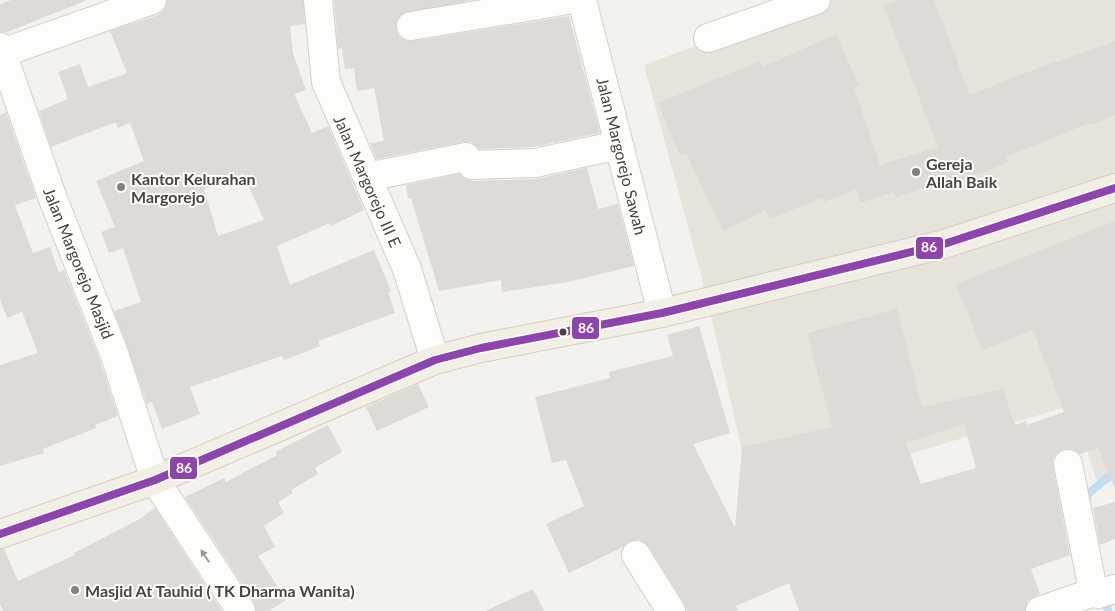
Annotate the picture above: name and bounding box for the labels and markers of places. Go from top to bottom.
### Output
place label: Gereja Allah Baik [925,154,998,191]
marker: Gereja Allah Baik [910,166,922,178]
place label: Kantor Kelurahan Margorejo [131,169,256,206]
marker: Kantor Kelurahan Margorejo [115,181,127,193]
unlabelled marker [558,327,568,337]
place label: Masjid At Tauhid ( TK Dharma Wanita) [85,581,355,600]
marker: Masjid At Tauhid ( TK Dharma Wanita) [69,584,81,596]

